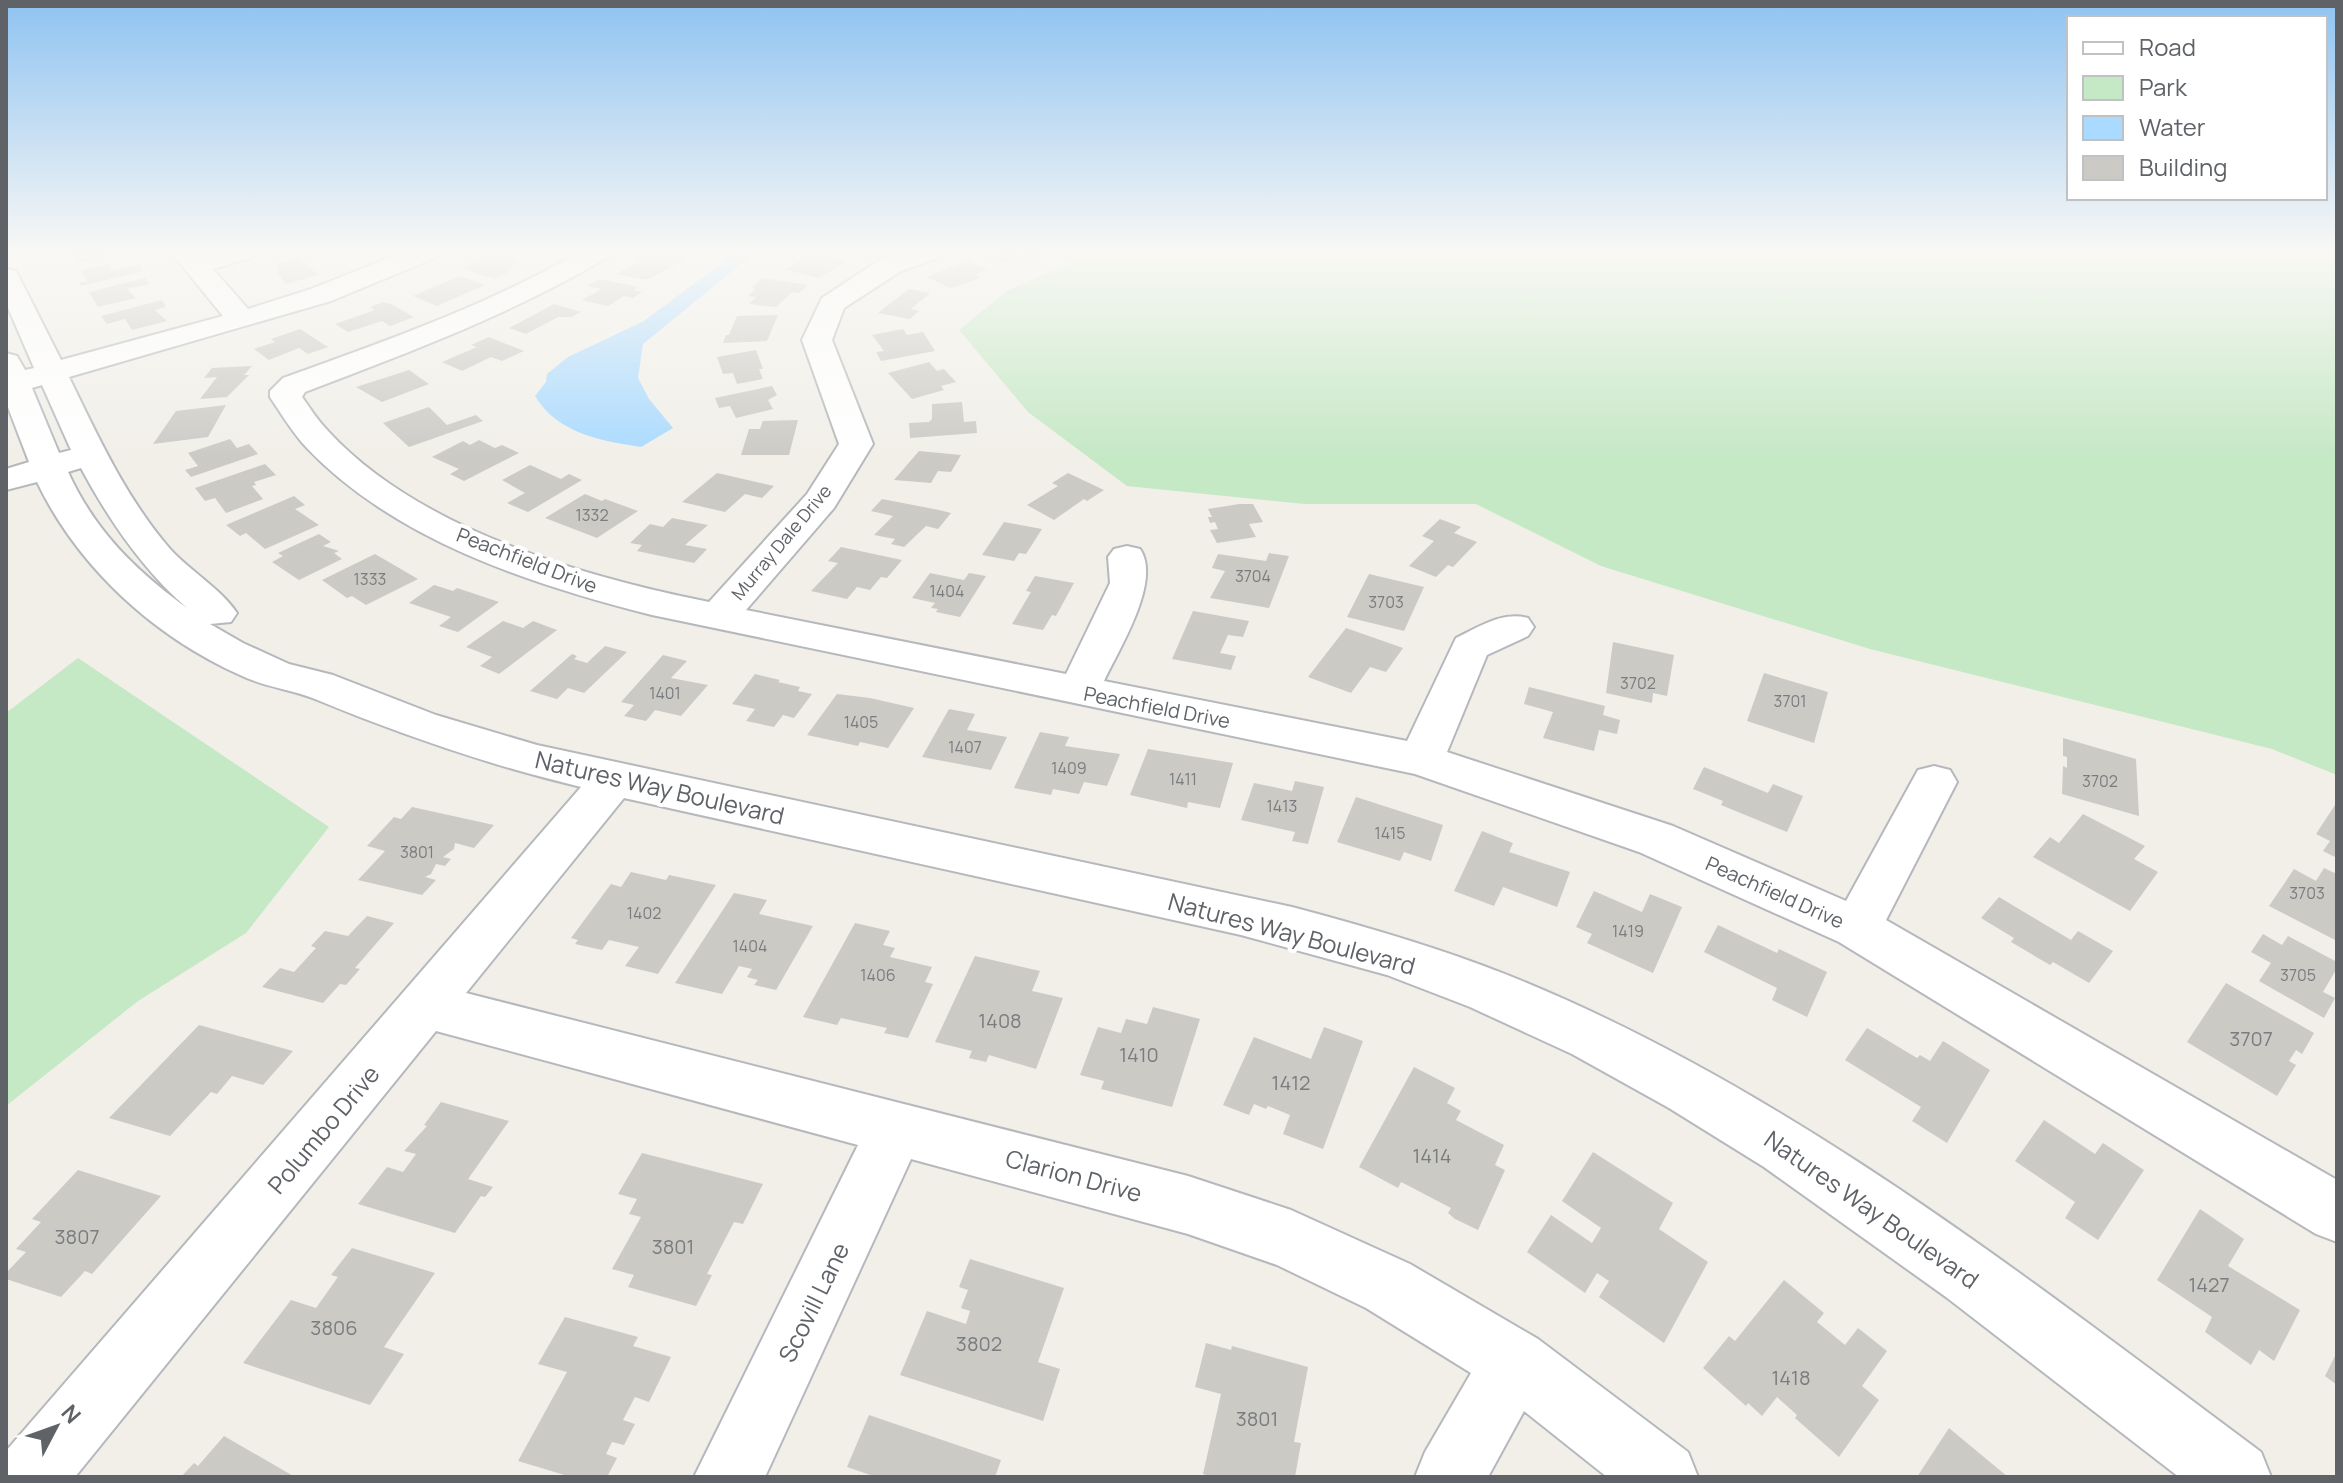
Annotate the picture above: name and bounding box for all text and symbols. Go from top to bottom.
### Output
legend [2067,16,2327,200]
text: Road [2139,30,2196,63]
text: Park [2139,70,2188,103]
text: Water [2139,110,2206,143]
text: Building [2139,150,2227,183]
street label: Murray Dale Drive [726,479,836,605]
house number: 1332 [575,504,609,526]
street label: Peachfield Drive [453,521,601,599]
house number: 3704 [1235,565,1271,587]
house number: 1333 [354,568,386,590]
house number: 1404 [930,580,964,602]
house number: 3703 [1368,591,1404,613]
house number: 3702 [1620,672,1656,694]
street label: Peachfield Drive [1081,680,1233,734]
house number: 1401 [649,682,681,704]
house number: 3701 [1774,690,1806,712]
house number: 1405 [844,711,878,733]
house number: 1407 [948,736,982,758]
street label: Natures Way Boulevard [532,742,788,832]
house number: 1409 [1051,757,1087,779]
house number: 1411 [1169,768,1197,790]
house number: 3702 [2082,770,2118,792]
house number: 1413 [1267,795,1297,817]
house number: 1415 [1374,822,1406,844]
house number: 3801 [400,841,434,863]
street label: Peachfield Drive [1702,849,1848,935]
house number: 3703 [2289,882,2325,904]
street label: Natures Way Boulevard [1165,884,1419,982]
house number: 1402 [627,902,661,924]
house number: 1419 [1612,920,1644,942]
house number: 1404 [733,935,767,957]
house number: 1406 [860,964,896,986]
house number: 3705 [2280,964,2316,986]
house number: 1408 [978,1007,1022,1034]
house number: 3707 [2229,1025,2273,1052]
house number: 1410 [1119,1041,1159,1068]
street label: Polumbo Drive [260,1058,386,1200]
house number: 1412 [1272,1069,1310,1096]
street label: Natures Way Boulevard [1758,1122,1986,1296]
street label: Clarion Drive [1002,1141,1146,1209]
house number: 1414 [1412,1142,1452,1169]
house number: 3807 [55,1223,99,1250]
house number: 3801 [652,1233,694,1260]
street label: Scovill Lane [770,1237,856,1367]
house number: 1427 [2188,1271,2230,1298]
house number: 3806 [310,1314,358,1341]
house number: 3802 [956,1330,1002,1357]
house number: 1418 [1772,1364,1811,1391]
north arrow [16,1387,96,1467]
text: N [55,1398,88,1430]
house number: 3801 [1236,1405,1278,1432]

